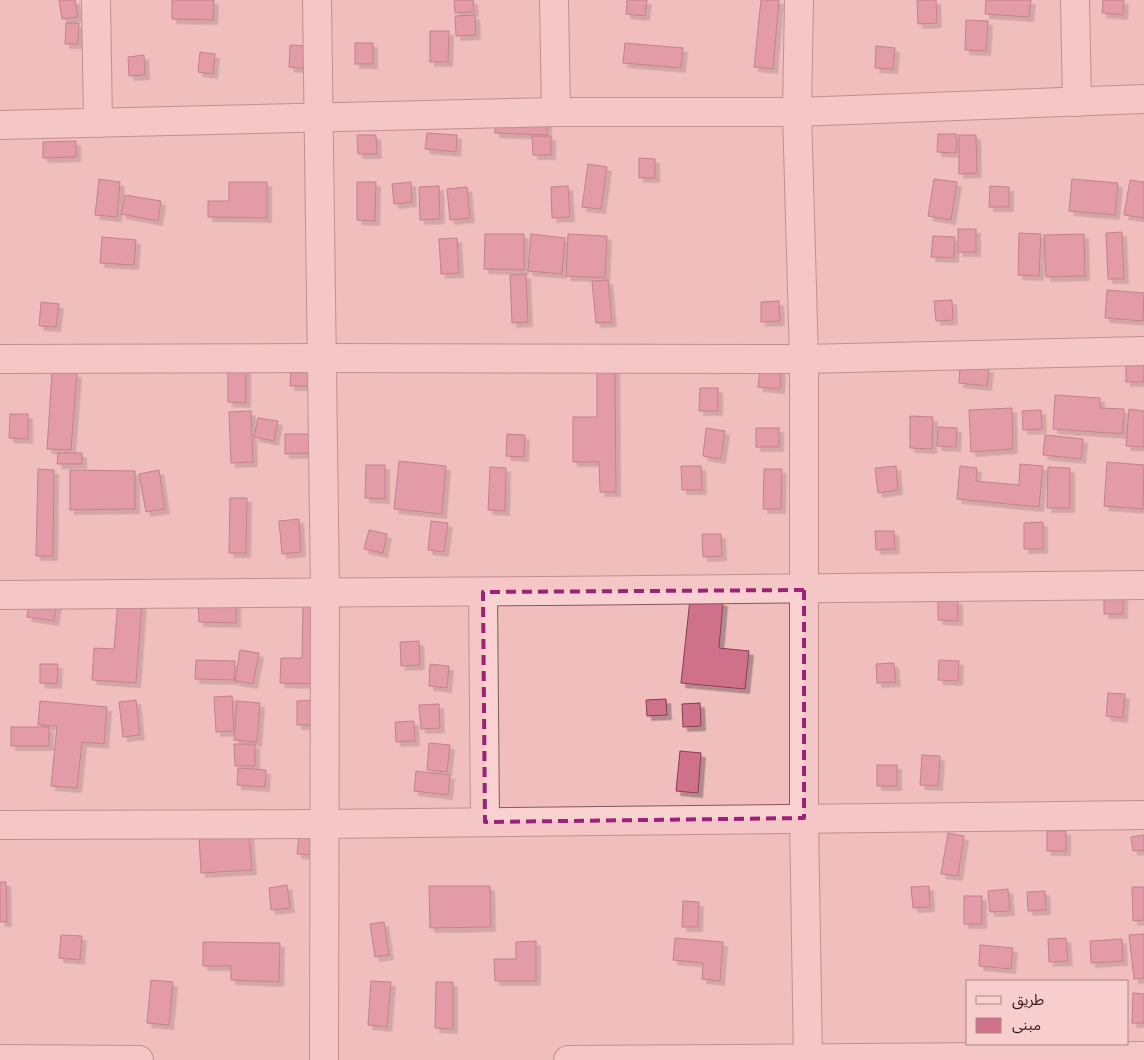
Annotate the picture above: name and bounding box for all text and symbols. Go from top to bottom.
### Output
legend [966,980,1129,1045]
text: طريق [1012,990,1044,1010]
text: مبنى [1012,1015,1041,1034]

